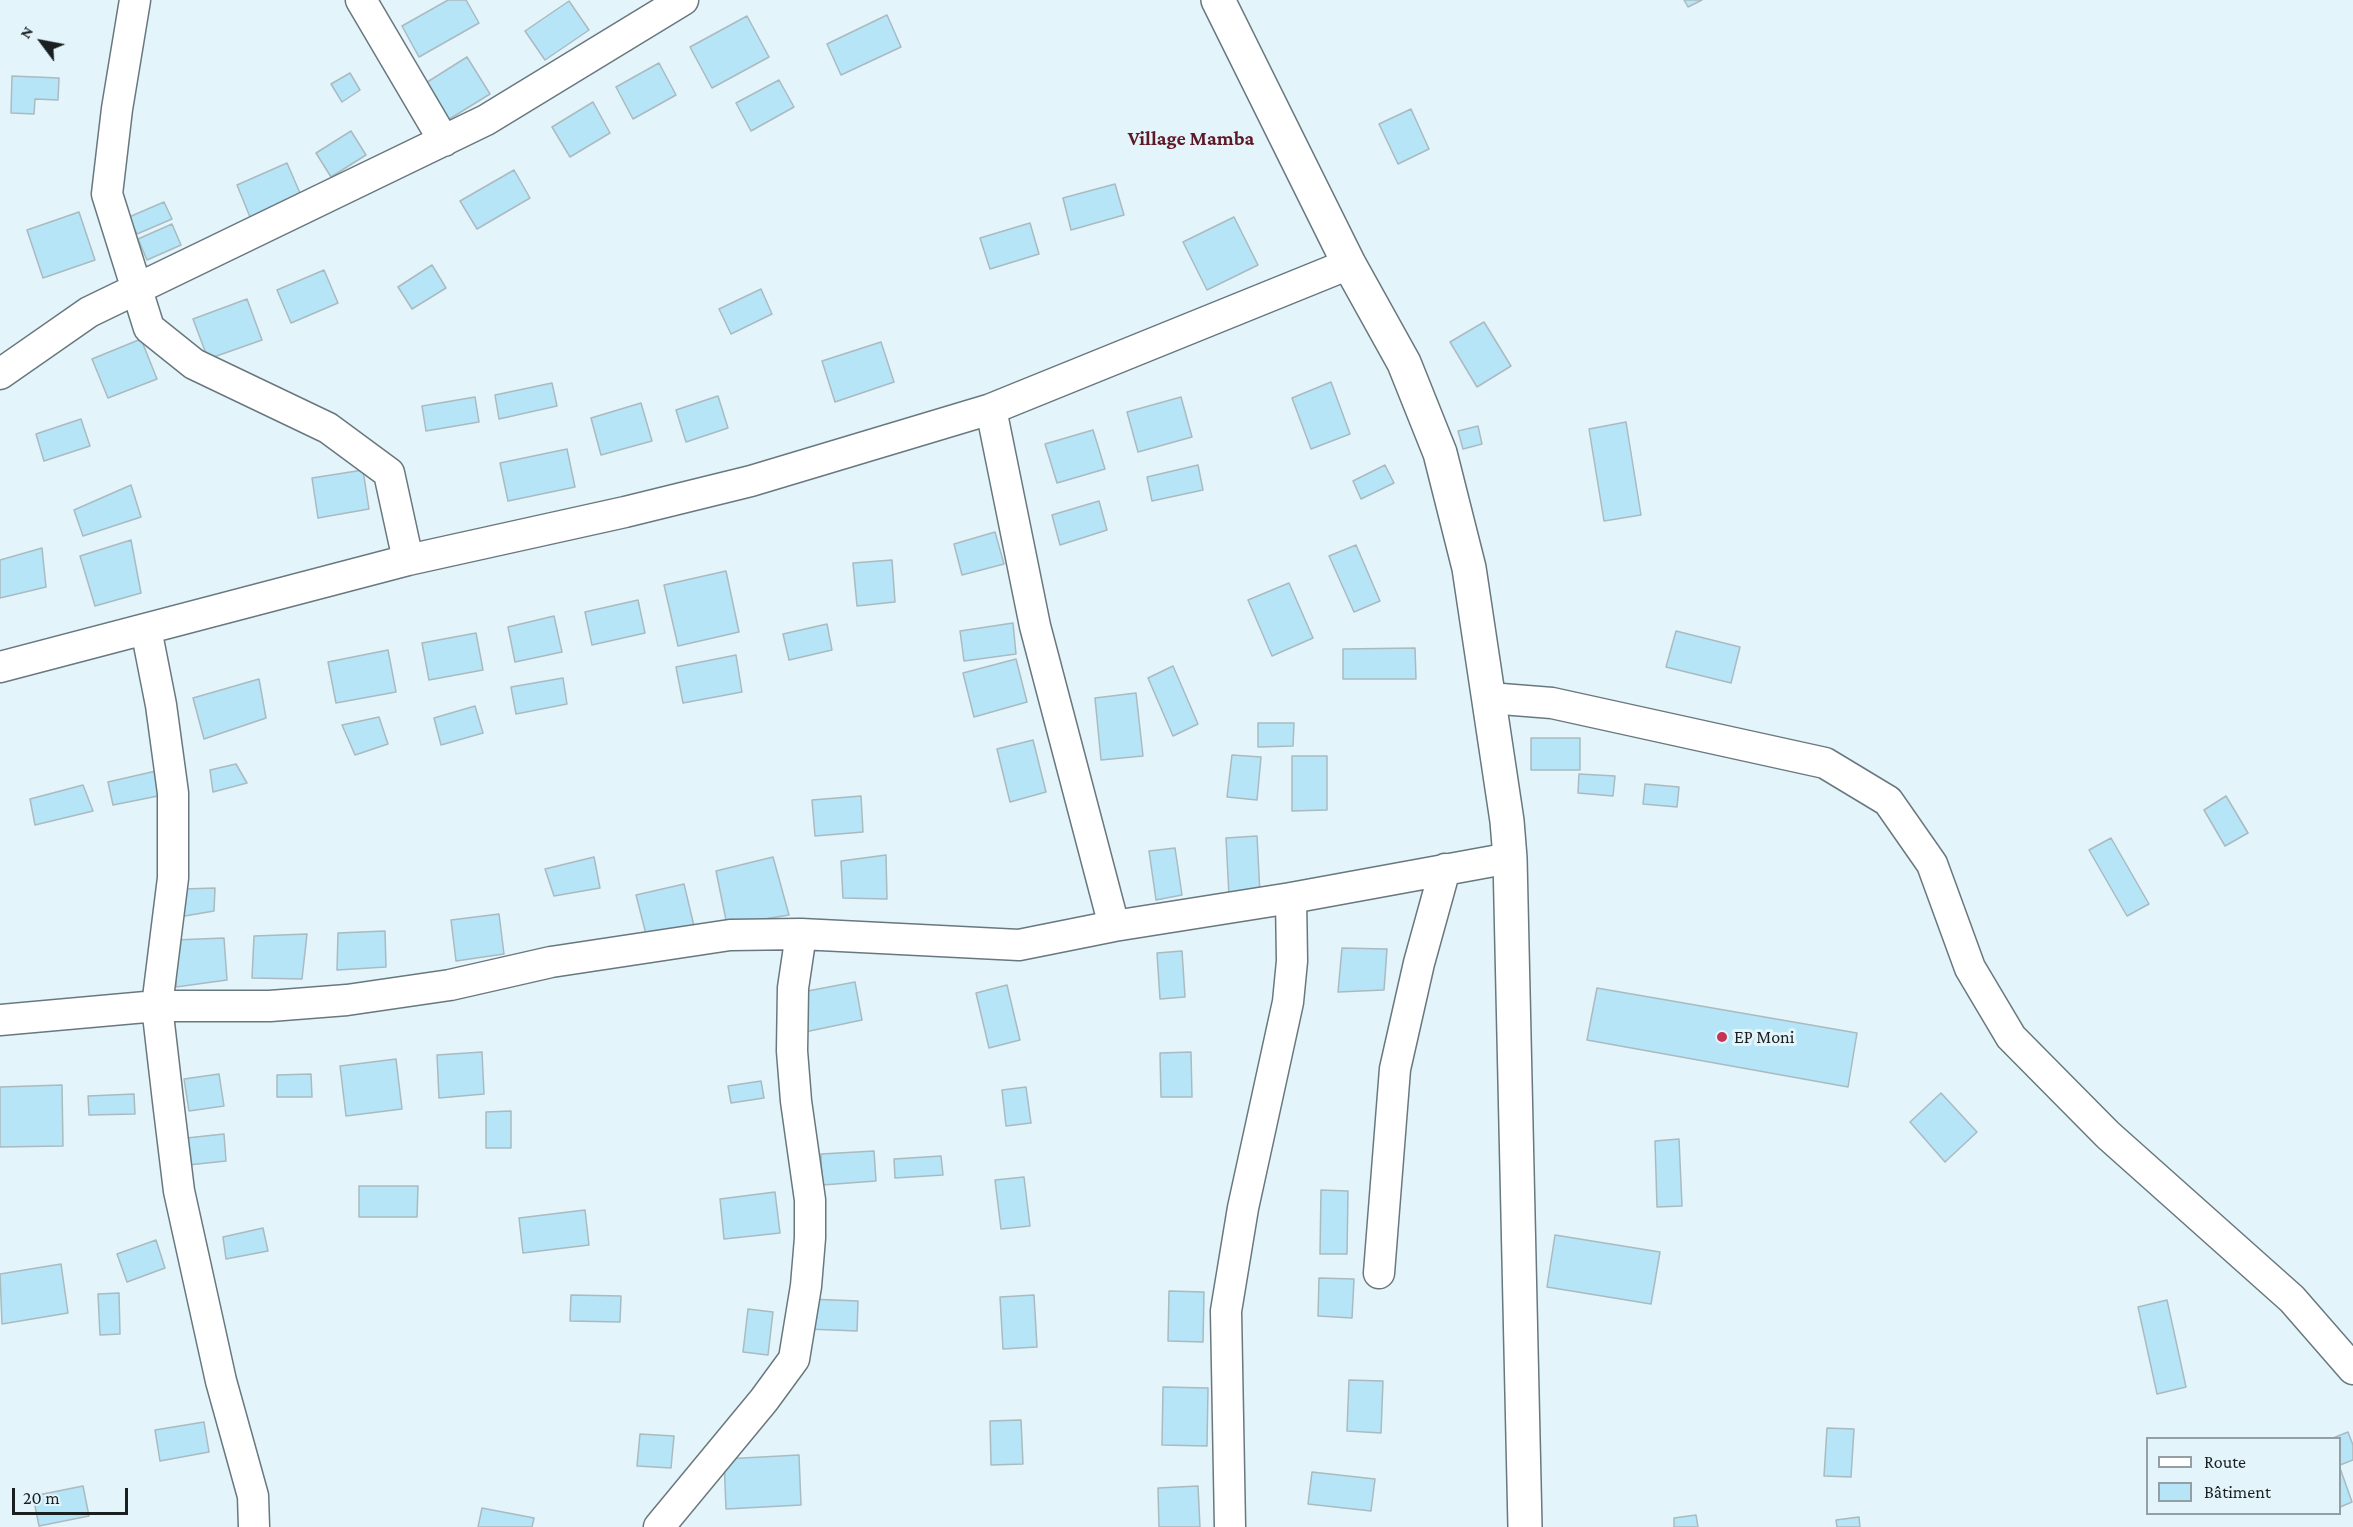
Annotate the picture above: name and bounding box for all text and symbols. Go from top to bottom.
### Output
north arrow [12,12,72,72]
text: N [16,23,36,41]
district label: Village Mamba [1128,127,1254,151]
place label: EP Moni [1734,1026,1794,1048]
marker: EP Moni [1715,1030,1729,1044]
legend [2146,1437,2341,1515]
text: Route [2204,1452,2246,1472]
scale bar [15,1476,130,1514]
text: Bâtiment [2204,1482,2271,1502]
text: 20 m [23,1488,60,1508]

